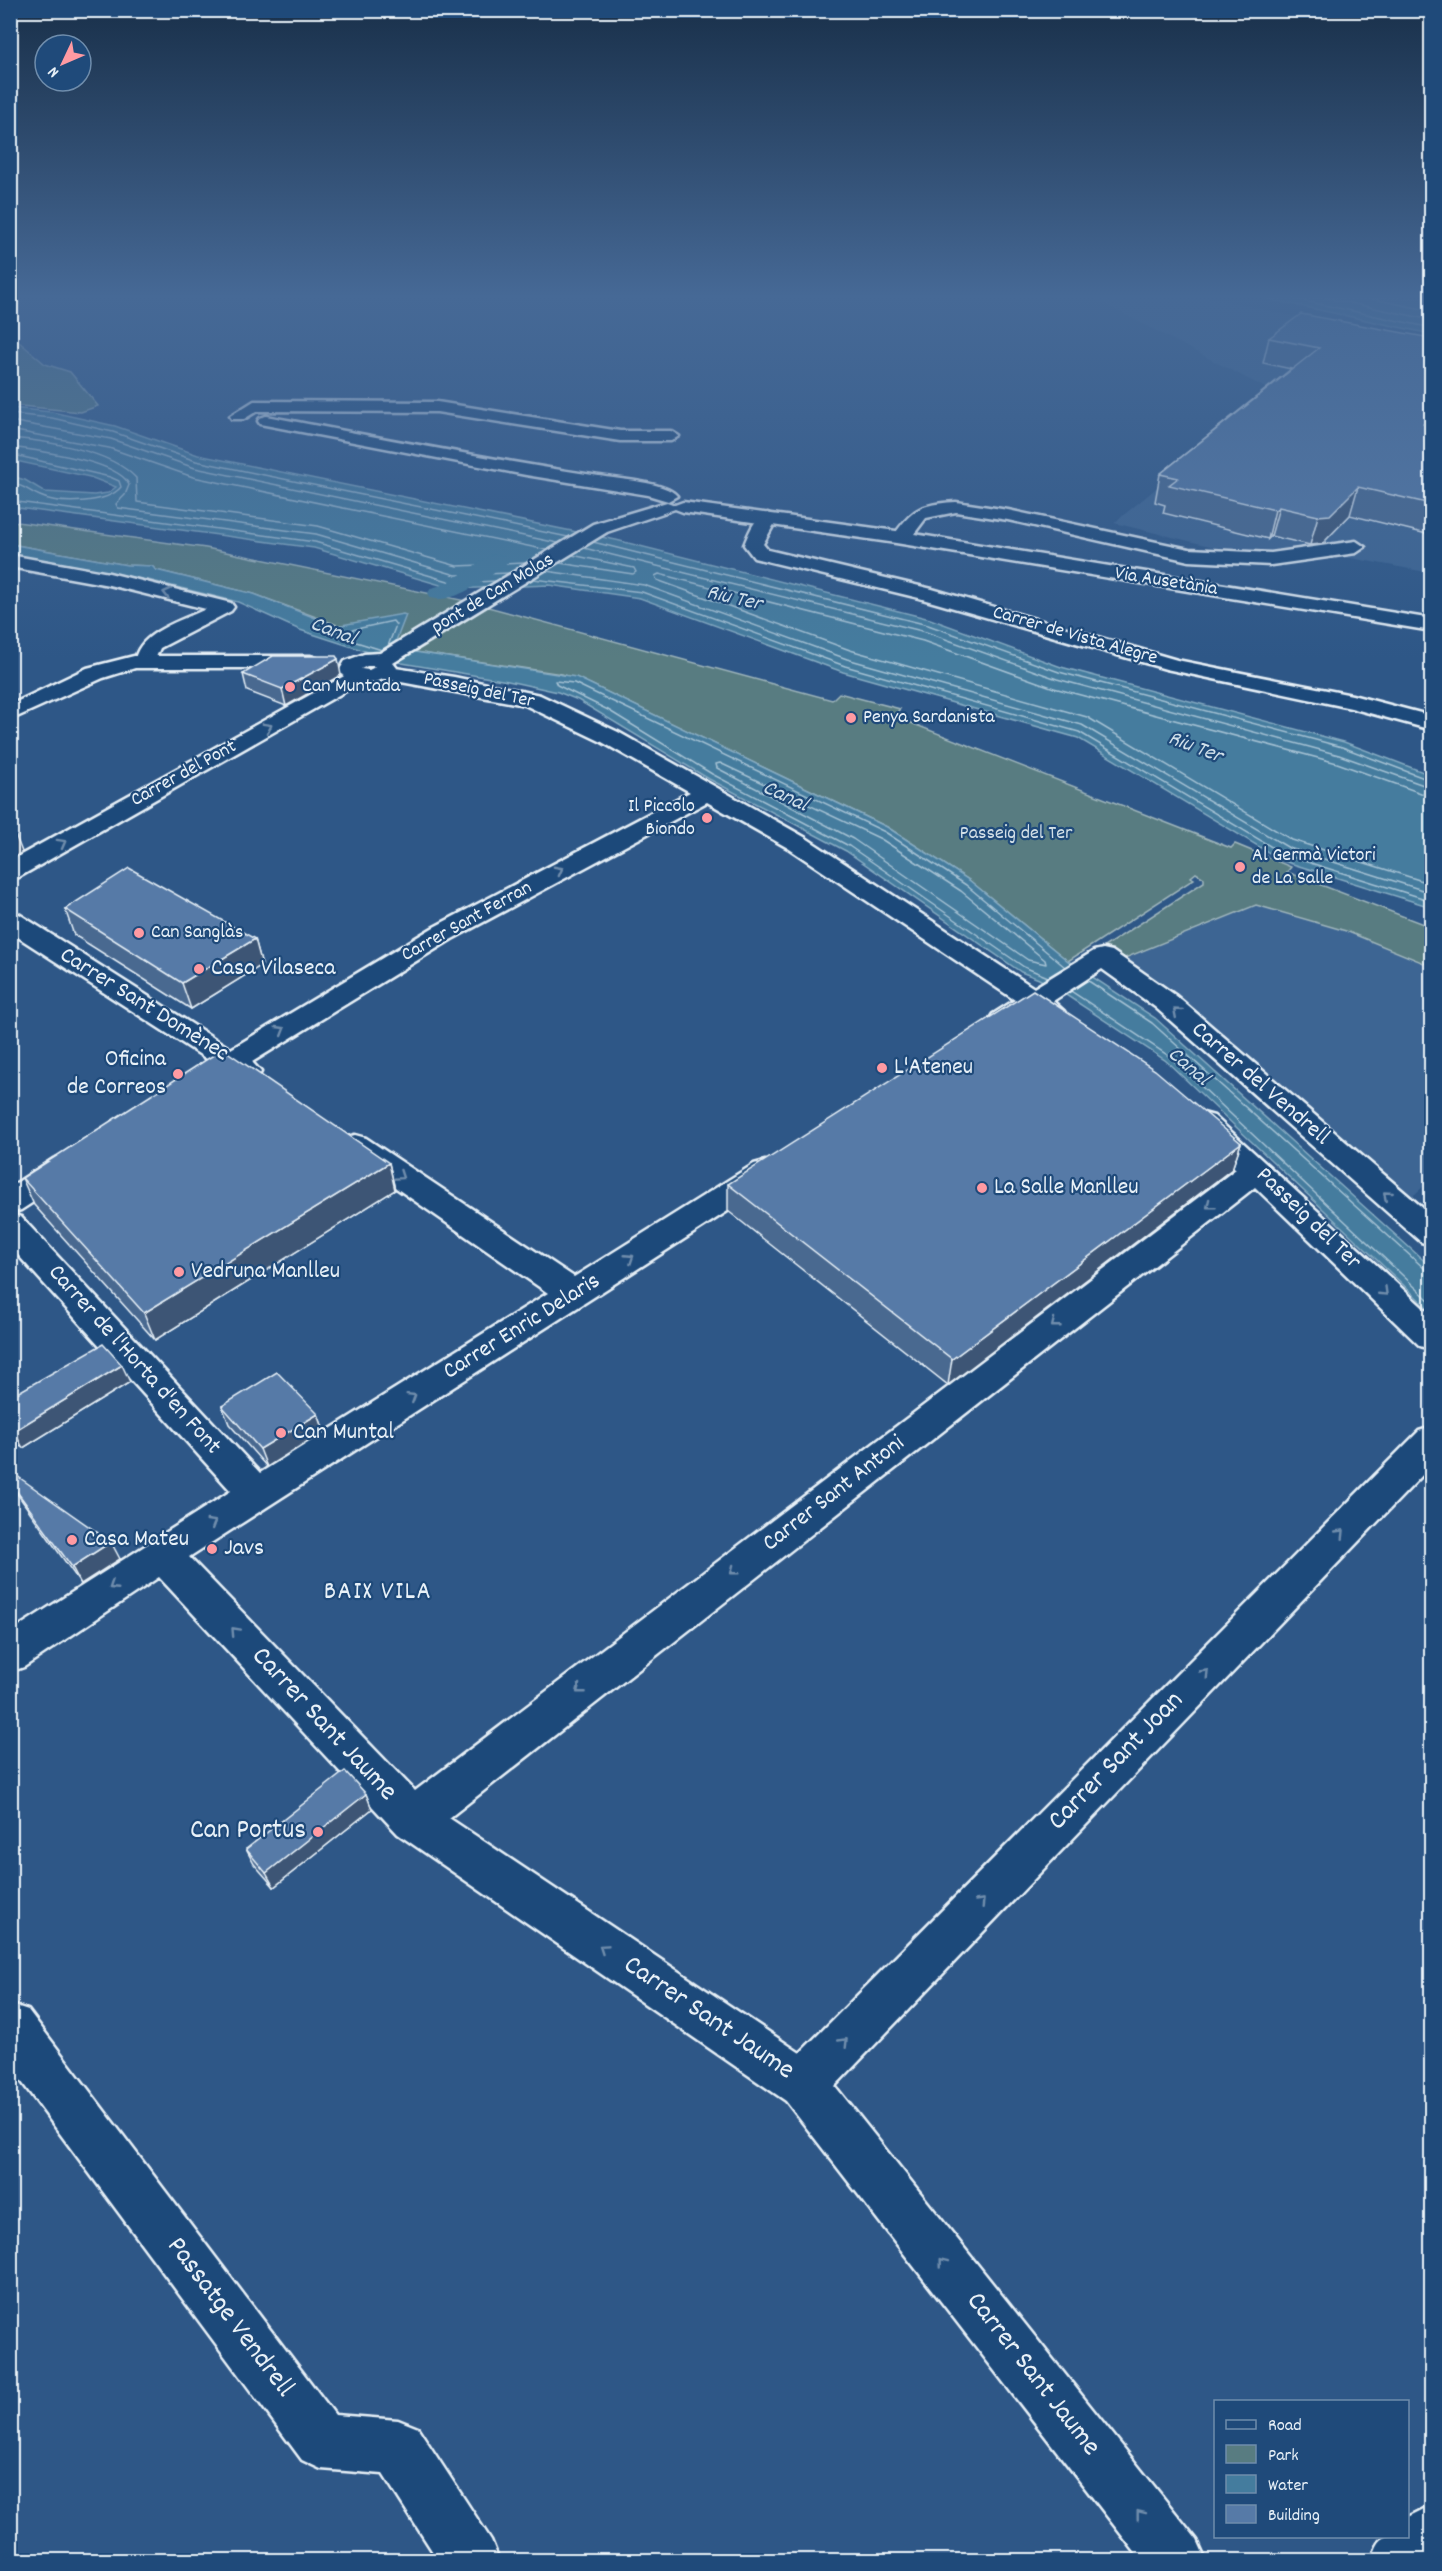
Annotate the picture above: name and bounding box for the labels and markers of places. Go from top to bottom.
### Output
place label: Can Muntada [302,673,401,701]
marker: Can Muntada [283,680,297,694]
place label: Penya Sardanista [863,704,995,732]
marker: Penya Sardanista [844,711,858,725]
place label: Il Piccolo Biondo [628,793,695,844]
marker: Il Piccolo Biondo [700,811,714,825]
place label: Al Germà Victori de La Salle [1252,842,1376,893]
marker: Al Germà Victori de La Salle [1233,860,1247,874]
place label: Can Sanglàs [151,919,243,947]
marker: Can Sanglàs [132,926,146,940]
place label: Casa Vilaseca [211,952,336,986]
marker: Casa Vilaseca [192,962,206,976]
place label: Oficina de Correos [67,1043,167,1105]
place label: L'Ateneu [894,1051,973,1085]
marker: L'Ateneu [875,1061,889,1075]
marker: Oficina de Correos [171,1067,185,1081]
place label: La Salle Manlleu [994,1171,1139,1205]
marker: La Salle Manlleu [975,1181,989,1195]
place label: Vedruna Manlleu [191,1255,340,1289]
marker: Vedruna Manlleu [172,1265,186,1279]
place label: Can Muntal [293,1416,394,1450]
marker: Can Muntal [274,1426,288,1440]
place label: Casa Mateu [84,1523,189,1557]
place label: Javs [224,1532,264,1566]
marker: Casa Mateu [65,1533,79,1547]
marker: Javs [205,1542,219,1556]
place label: Can Portus [190,1812,306,1852]
marker: Can Portus [311,1825,325,1839]

